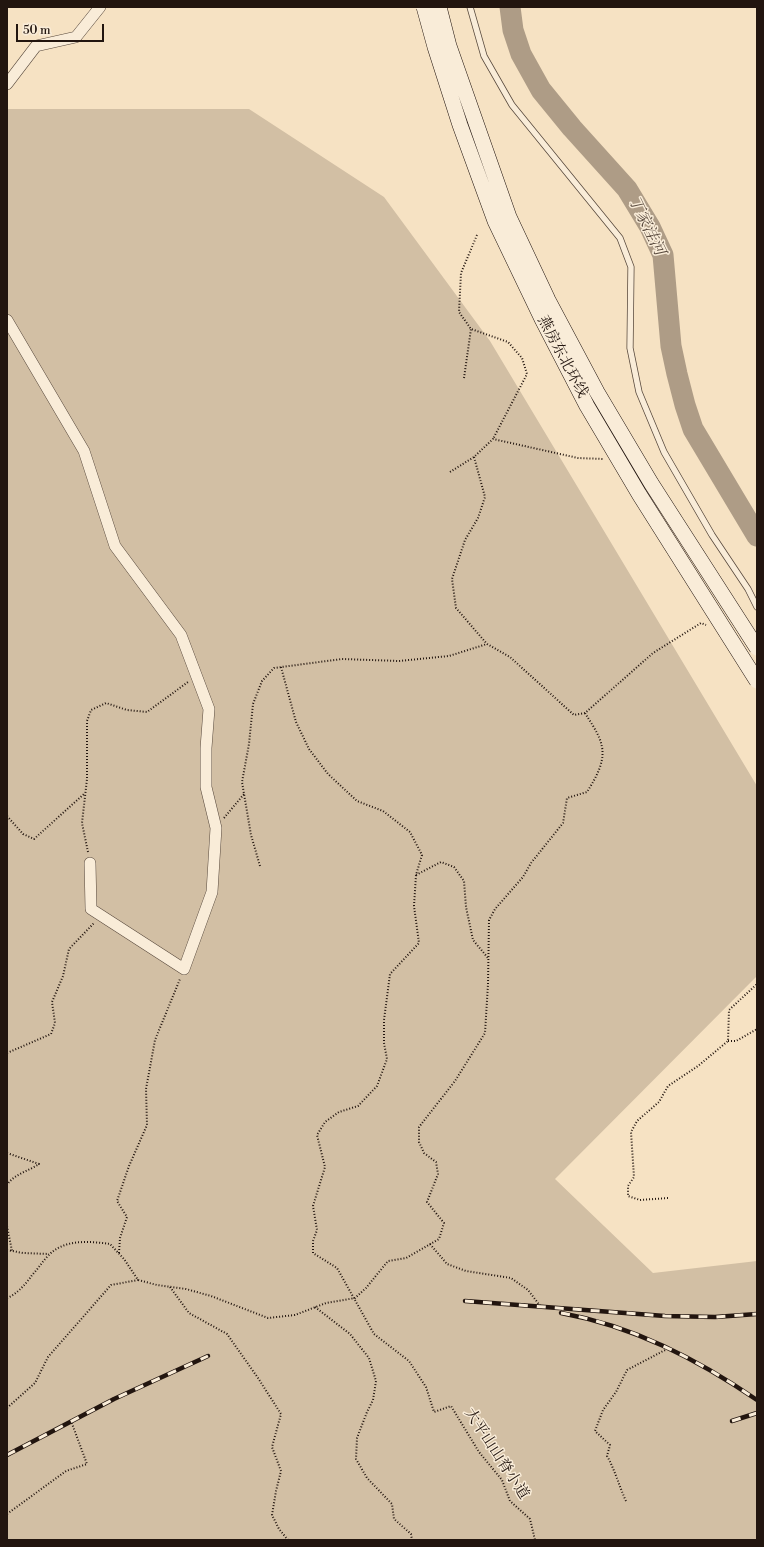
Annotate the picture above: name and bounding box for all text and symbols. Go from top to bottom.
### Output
scale bar [18,16,106,42]
text: 50 m [23,23,51,38]
water label: 丁家洼河 [623,193,669,259]
street label: 燕房东北环线 [533,313,591,401]
street label: 大平山山脊小道 [460,1405,532,1503]

